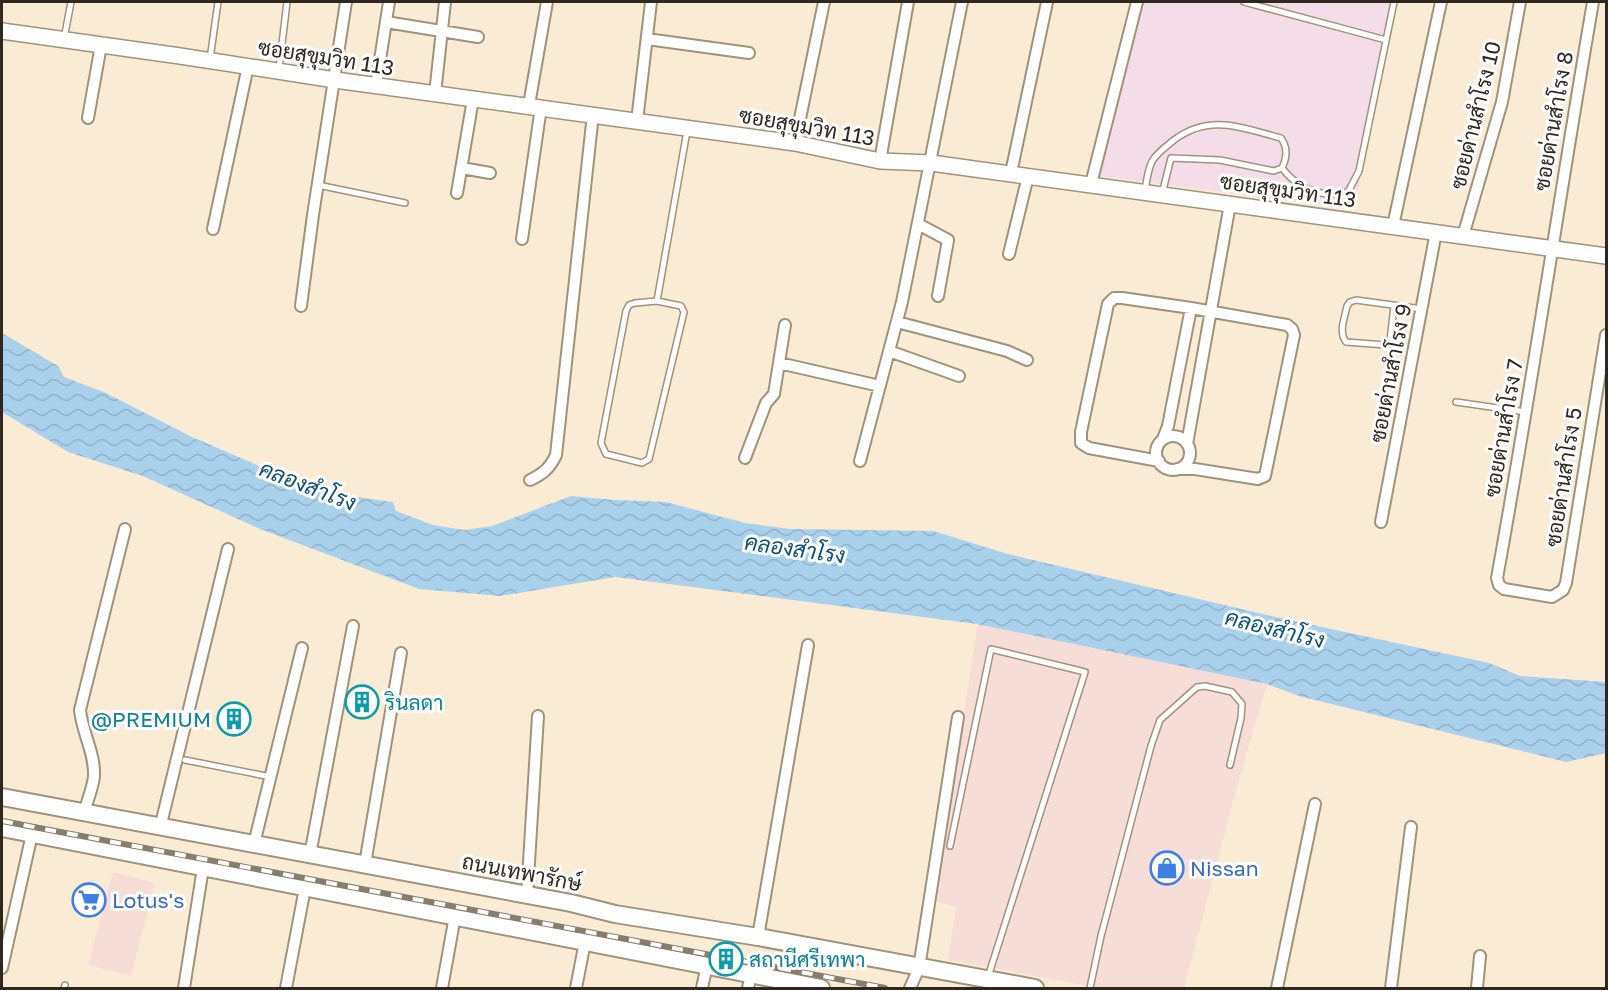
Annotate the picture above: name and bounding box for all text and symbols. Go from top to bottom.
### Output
street label: ซอยสุขุมวิท 113 [256,33,396,83]
street label: ซอยด่านสำโรง 10 [1444,38,1506,192]
street label: ซอยด่านสำโรง 8 [1528,49,1578,193]
street label: ซอยสุขุมวิท 113 [737,101,877,153]
street label: ซอยสุขุมวิท 113 [1218,168,1358,214]
street label: ซอยด่านสำโรง 9 [1364,301,1416,445]
street label: ซอยด่านสำโรง 7 [1478,357,1528,499]
street label: ซอยด่านสำโรง 5 [1539,405,1587,549]
water label: คลองสำโรง [256,454,360,516]
water label: คลองสำโรง [743,528,847,568]
water label: คลองสำโรง [1223,603,1327,653]
building icon: รินลดา [344,684,380,720]
place label: รินลดา [384,689,443,715]
building icon: @PREMIUM [216,701,252,737]
place label: @PREMIUM [91,706,211,732]
street label: ถนนเทพารักษ์ [460,848,585,896]
shop icon: Nissan [1149,850,1185,886]
place label: Nissan [1190,855,1259,881]
supermarket icon: Lotus's [71,882,107,918]
place label: Lotus's [112,887,184,913]
building icon: สถานีศรีเทพา [708,941,744,977]
place label: สถานีศรีเทพา [749,946,865,972]

